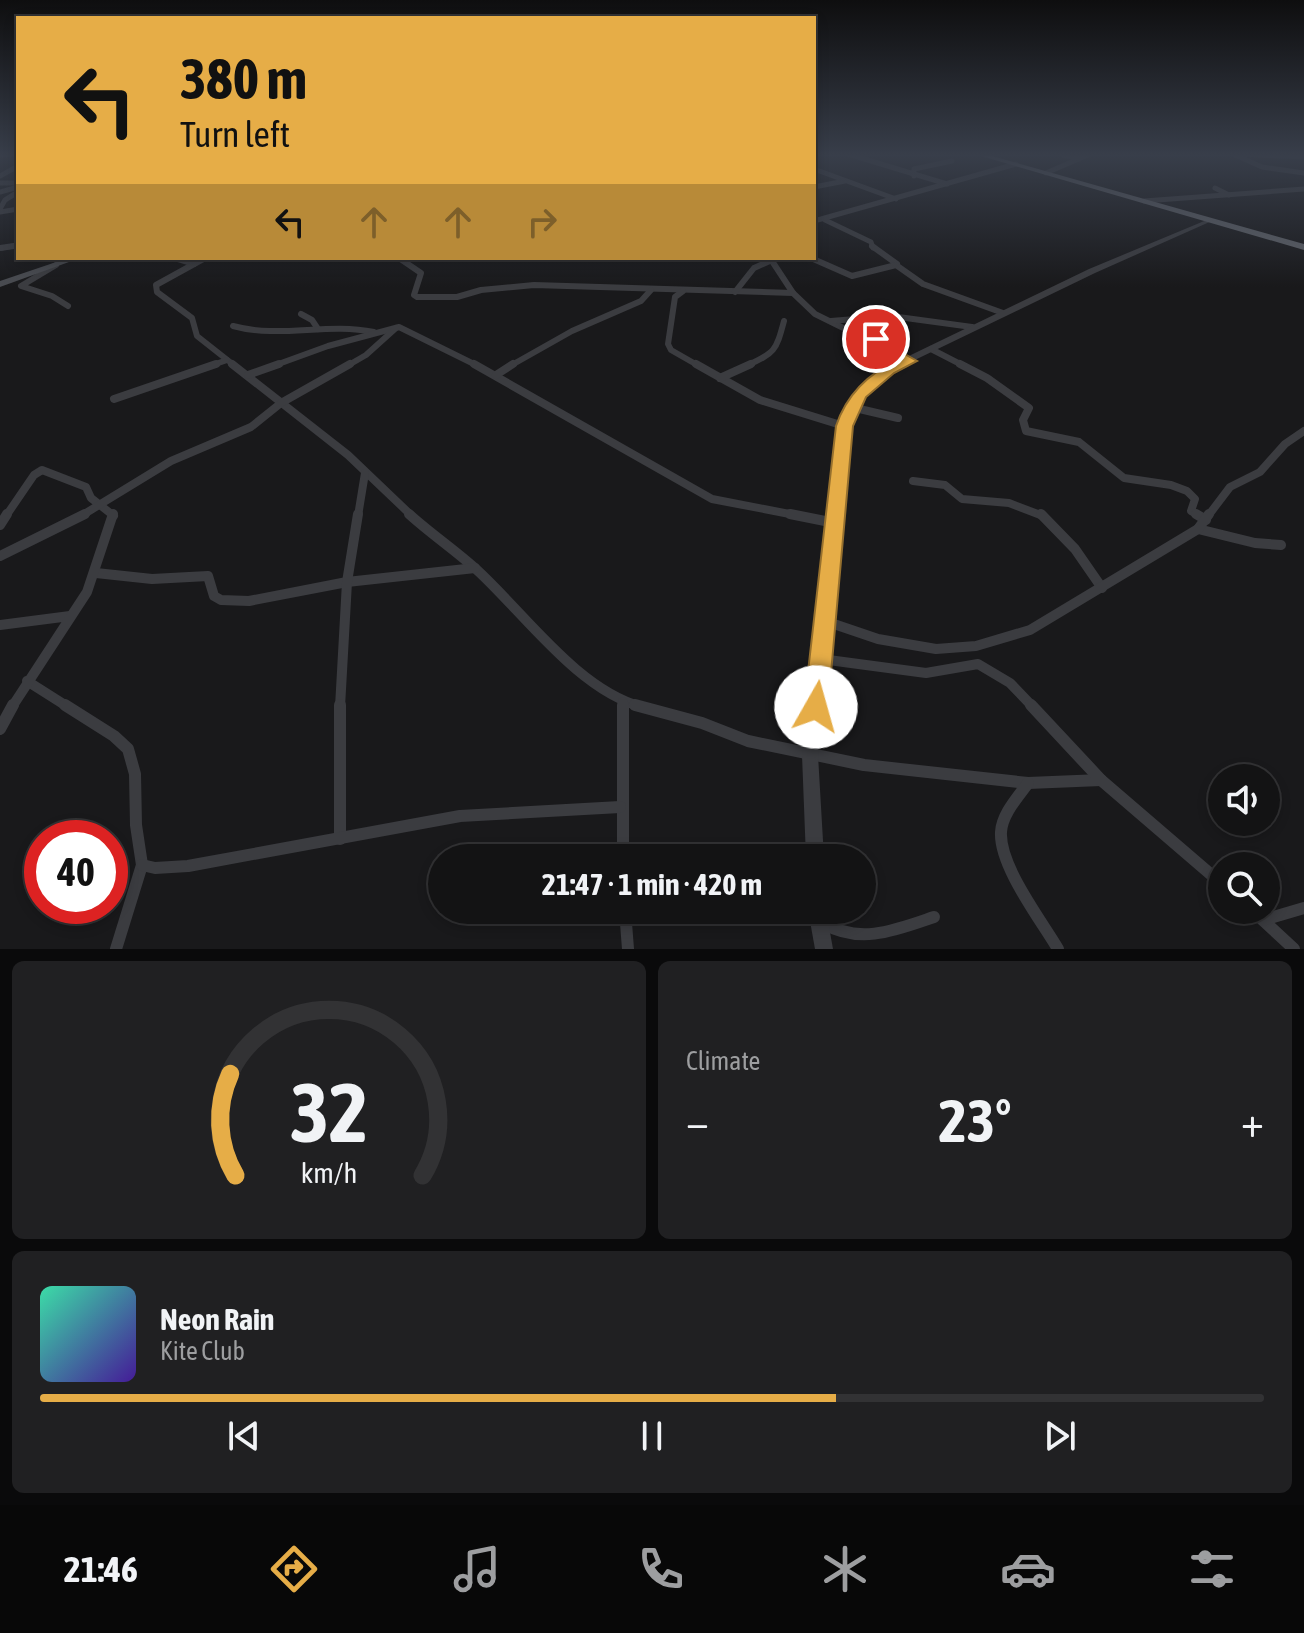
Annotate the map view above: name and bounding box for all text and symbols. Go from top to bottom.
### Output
text: 380 m [180,47,307,111]
icon: left [48,48,152,152]
text: Turn left [180,113,290,155]
icon: left [268,200,312,244]
icon: ahead [352,200,396,244]
icon: ahead [436,200,480,244]
icon: right [520,200,564,244]
pin [842,305,910,373]
icon: arrive [854,317,898,361]
position arrow [774,665,858,749]
map controls [1208,764,1280,924]
button: sound [1208,764,1280,836]
speed limit sign: 40 [24,820,128,924]
button: search [1208,852,1280,924]
text: 21:47 · 1 min · 420 m [542,867,762,901]
text: Climate [686,1046,760,1076]
text: 32 [290,1064,368,1160]
text: 23° [939,1086,1011,1155]
text: − [686,1096,709,1146]
text: + [1241,1096,1264,1146]
text: km/h [301,1156,357,1189]
text: Neon Rain [160,1302,274,1336]
text: Kite Club [160,1336,245,1366]
icon: previous [222,1414,266,1458]
icon: pause [630,1414,674,1458]
icon: next [1038,1414,1082,1458]
icon: directions [266,1541,322,1597]
icon: music [449,1541,505,1597]
icon: phone [633,1541,689,1597]
icon: climate [817,1541,873,1597]
icon: car [1000,1541,1056,1597]
icon: filters [1184,1541,1240,1597]
text: 21:46 [64,1548,138,1590]

